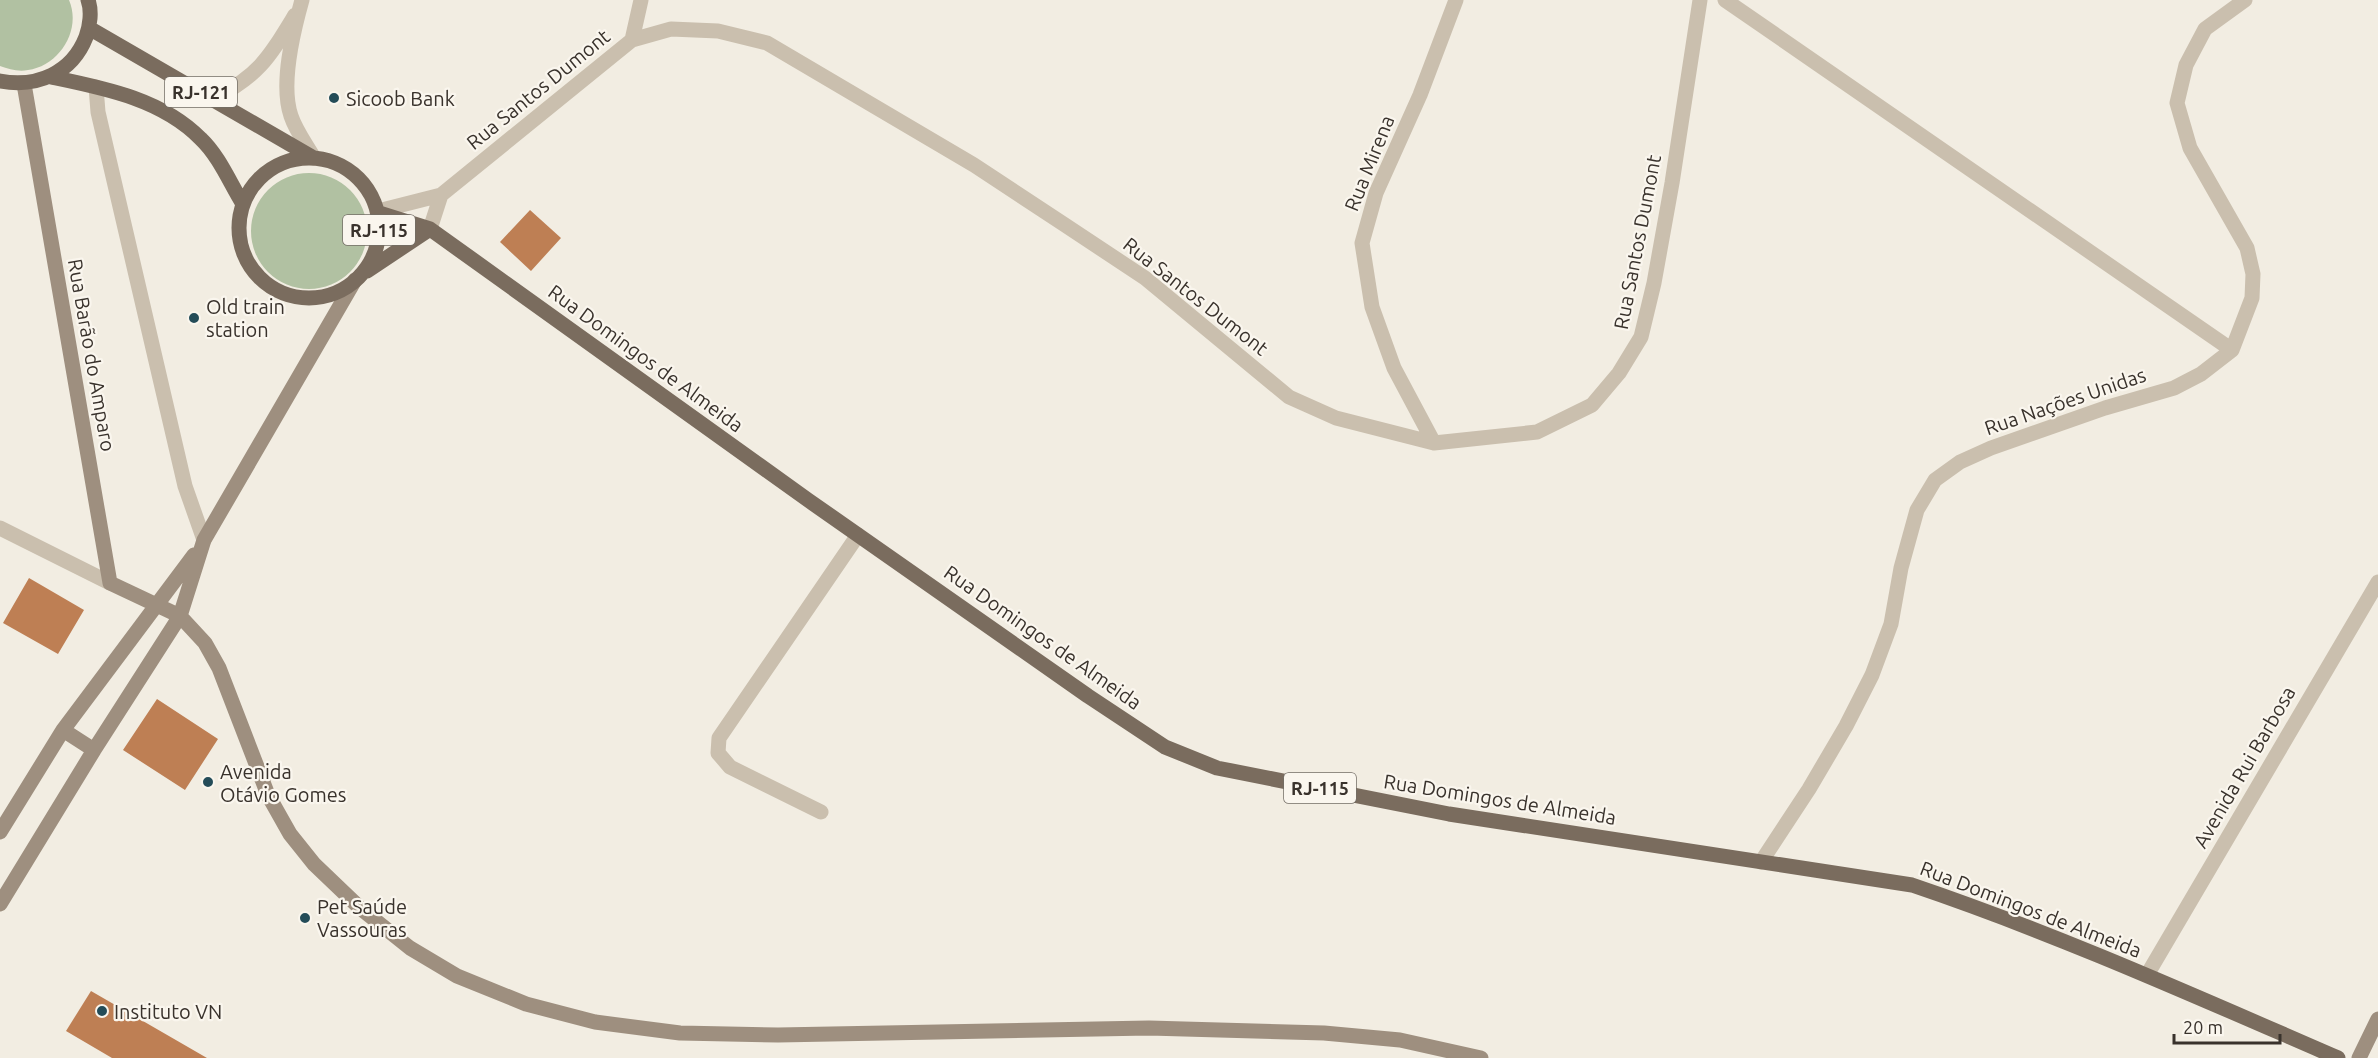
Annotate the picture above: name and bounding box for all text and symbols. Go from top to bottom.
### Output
street label: Rua Santos Dumont [462,24,614,154]
road number: RJ-121 [165,77,237,107]
place label: Sicoob Bank [346,87,455,110]
marker: Sicoob Bank [327,91,341,105]
street label: Rua Mirena [1339,112,1399,214]
street label: Rua Santos Dumont [1609,153,1665,331]
road number: RJ-115 [343,215,415,245]
street label: Rua Santos Dumont [1119,232,1273,360]
street label: Rua Barão do Amparo [64,257,120,453]
street label: Rua Domingos de Almeida [544,280,748,436]
place label: Old train station [206,295,285,341]
marker: Old train station [187,311,201,325]
street label: Rua Nações Unidas [1981,363,2149,439]
street label: Rua Domingos de Almeida [940,560,1146,714]
street label: Avenida Rui Barbosa [2188,682,2300,852]
place label: Avenida Otávio Gomes [220,760,346,806]
street label: Rua Domingos de Almeida [1382,769,1618,829]
road number: RJ-115 [1284,773,1356,803]
marker: Avenida Otávio Gomes [201,775,215,789]
street label: Rua Domingos de Almeida [1917,856,2145,962]
place label: Pet Saúde Vassouras [317,895,407,941]
marker: Pet Saúde Vassouras [298,911,312,925]
place label: Instituto VN [114,1000,222,1023]
marker: Instituto VN [95,1004,109,1018]
scale bar [2174,1007,2280,1045]
text: 20 m [2183,1017,2223,1037]

